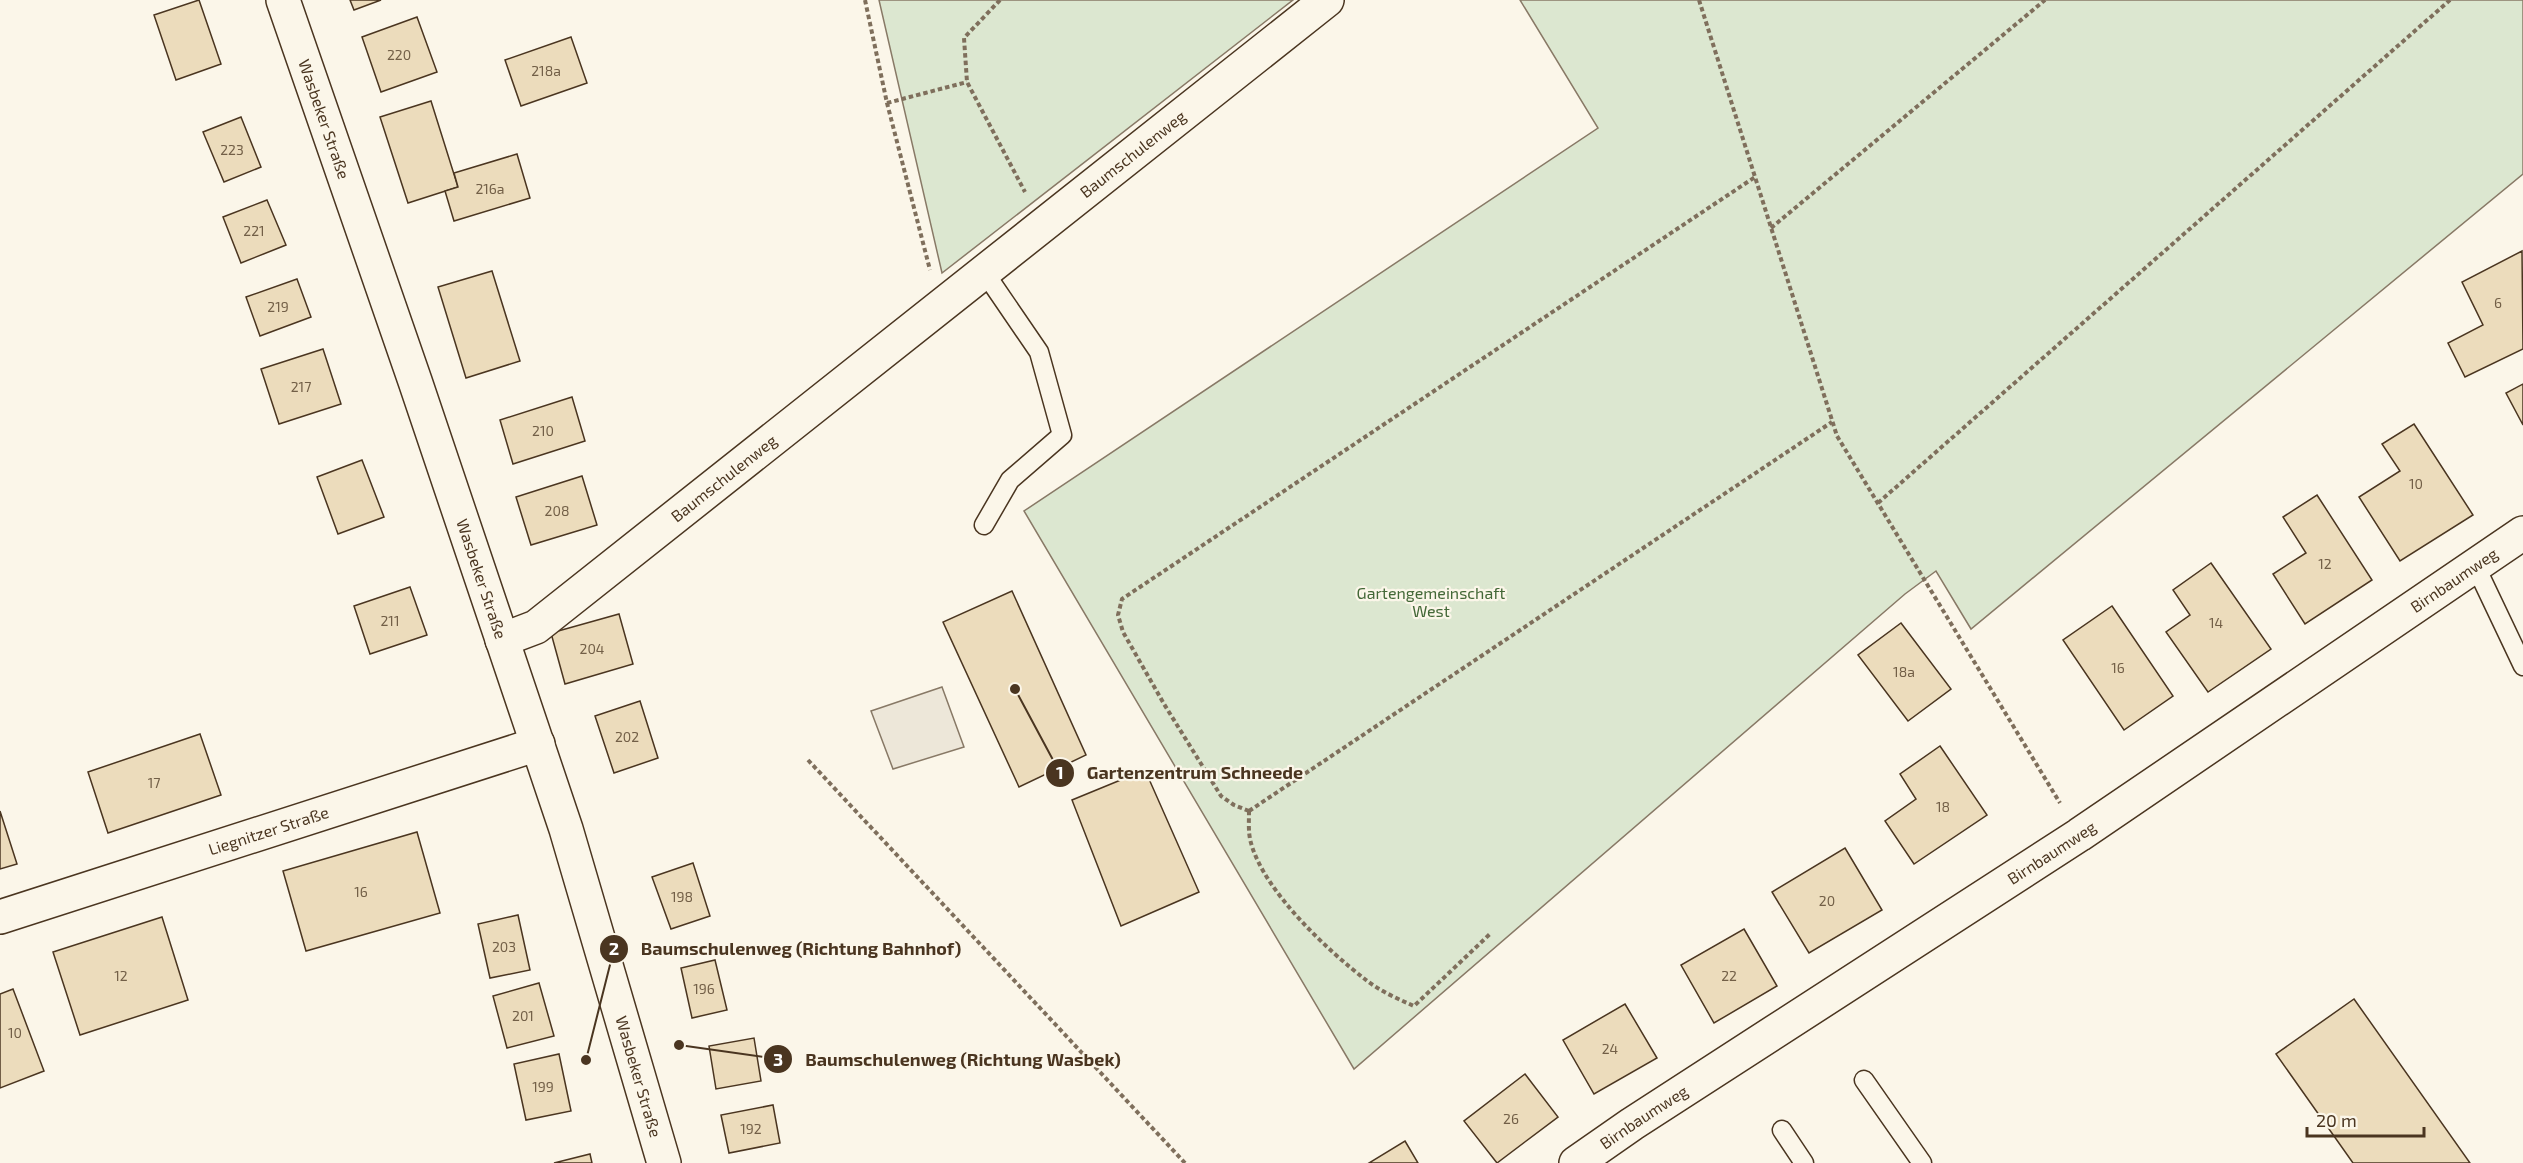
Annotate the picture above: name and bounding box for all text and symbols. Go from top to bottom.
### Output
house number: 220 [387,46,411,63]
street label: Wasbeker Straße [295,57,354,181]
house number: 218a [531,62,561,79]
street label: Baumschulenweg [1076,106,1189,201]
house number: 223 [220,141,244,158]
house number: 216a [475,180,505,197]
house number: 221 [243,222,265,239]
house number: 6 [2494,294,2502,311]
house number: 219 [267,298,289,315]
house number: 217 [291,378,311,395]
house number: 210 [532,422,554,439]
street label: Baumschulenweg [667,430,780,525]
house number: 10 [2409,475,2423,492]
house number: 208 [545,502,569,519]
street label: Wasbeker Straße [453,516,511,641]
street label: Birnbaumweg [2406,543,2501,616]
house number: 12 [2318,555,2332,572]
park label: Gartengemeinschaft West [1357,583,1505,620]
house number: 211 [380,612,400,629]
house number: 14 [2209,614,2223,631]
house number: 204 [580,640,604,657]
house number: 16 [2111,659,2125,676]
house number: 18a [1893,663,1915,680]
house number: 202 [615,728,639,745]
callout: Gartenzentrum Schneede [1045,755,1315,791]
text: 1 [1056,761,1064,783]
text: Gartenzentrum Schneede [1087,761,1303,783]
house number: 17 [148,774,160,791]
house number: 18 [1936,798,1950,815]
street label: Liegnitzer Straße [206,802,331,858]
street label: Birnbaumweg [2004,816,2099,888]
house number: 16 [354,883,368,900]
house number: 198 [671,888,693,905]
house number: 20 [1819,892,1835,909]
callout: Baumschulenweg (Richtung Bahnhof) [599,931,973,967]
text: 2 [609,937,619,959]
text: Baumschulenweg (Richtung Bahnhof) [641,937,961,959]
house number: 203 [492,938,516,955]
house number: 12 [114,967,128,984]
house number: 22 [1721,967,1737,984]
house number: 196 [693,980,715,997]
house number: 201 [512,1007,534,1024]
street label: Wasbeker Straße [612,1014,666,1139]
house number: 10 [8,1024,22,1041]
house number: 24 [1602,1040,1618,1057]
callout: Baumschulenweg (Richtung Wasbek) [763,1041,1132,1077]
text: 3 [773,1048,783,1070]
text: Baumschulenweg (Richtung Wasbek) [805,1048,1121,1070]
house number: 199 [532,1078,554,1095]
street label: Birnbaumweg [1596,1081,1691,1152]
scale bar [2307,1100,2424,1138]
text: 20 m [2316,1109,2357,1131]
house number: 26 [1503,1110,1519,1127]
house number: 192 [740,1120,762,1137]

